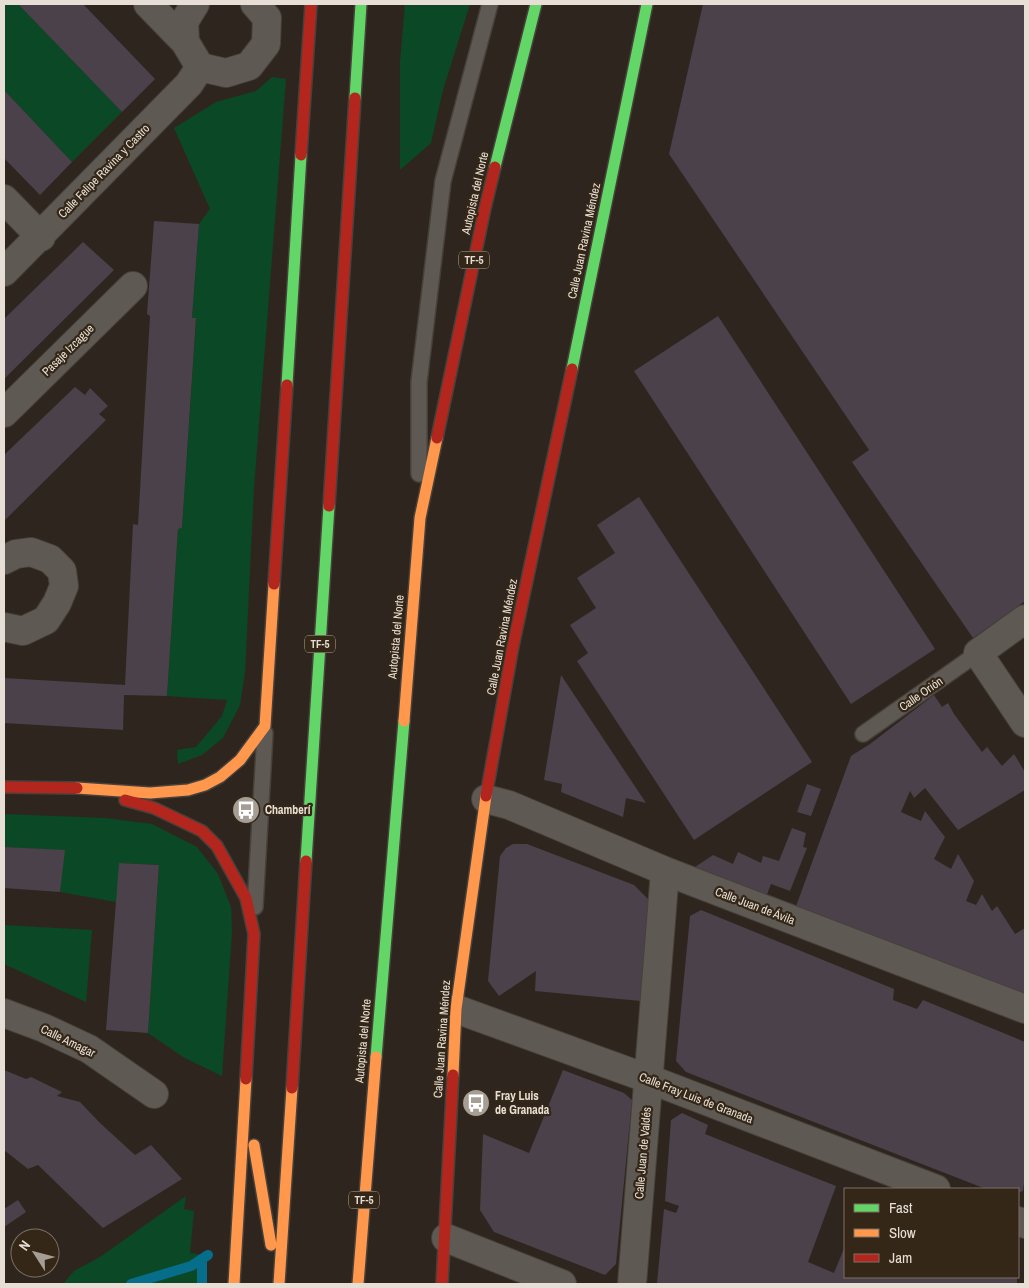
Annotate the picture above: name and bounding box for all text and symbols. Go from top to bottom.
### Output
street label: Calle Felipe Ravina y Castro [55,120,153,222]
street label: Autopista del Norte [458,150,492,237]
street label: Calle Juan Ravina Méndez [564,181,604,300]
road number: TF-5 [459,252,489,268]
street label: Pasaje Izcague [39,321,97,379]
street label: Calle Juan Ravina Méndez [483,577,521,697]
street label: Autopista del Norte [384,594,408,681]
road number: TF-5 [305,636,335,652]
street label: Calle Orión [896,673,946,715]
bus stop icon: Chamberí [231,795,261,825]
place label: Chamberí [265,802,312,818]
street label: Calle Juan de Ávila [713,883,798,929]
street label: Calle Juan Ravina Méndez [430,979,454,1098]
street label: Autopista del Norte [351,998,375,1085]
street label: Calle Amagar [38,1021,99,1061]
street label: Calle Fray Luis de Granada [637,1069,756,1127]
bus stop icon: Fray Luis de Granada [461,1088,491,1118]
place label: Fray Luis de Granada [495,1088,550,1118]
street label: Calle Juan de Valdés [631,1106,655,1200]
legend [844,1188,1019,1278]
road number: TF-5 [349,1192,379,1208]
text: Fast [889,1197,913,1218]
text: Slow [889,1222,916,1243]
north arrow [10,1228,60,1278]
text: N [15,1237,34,1254]
text: Jam [889,1247,912,1268]

